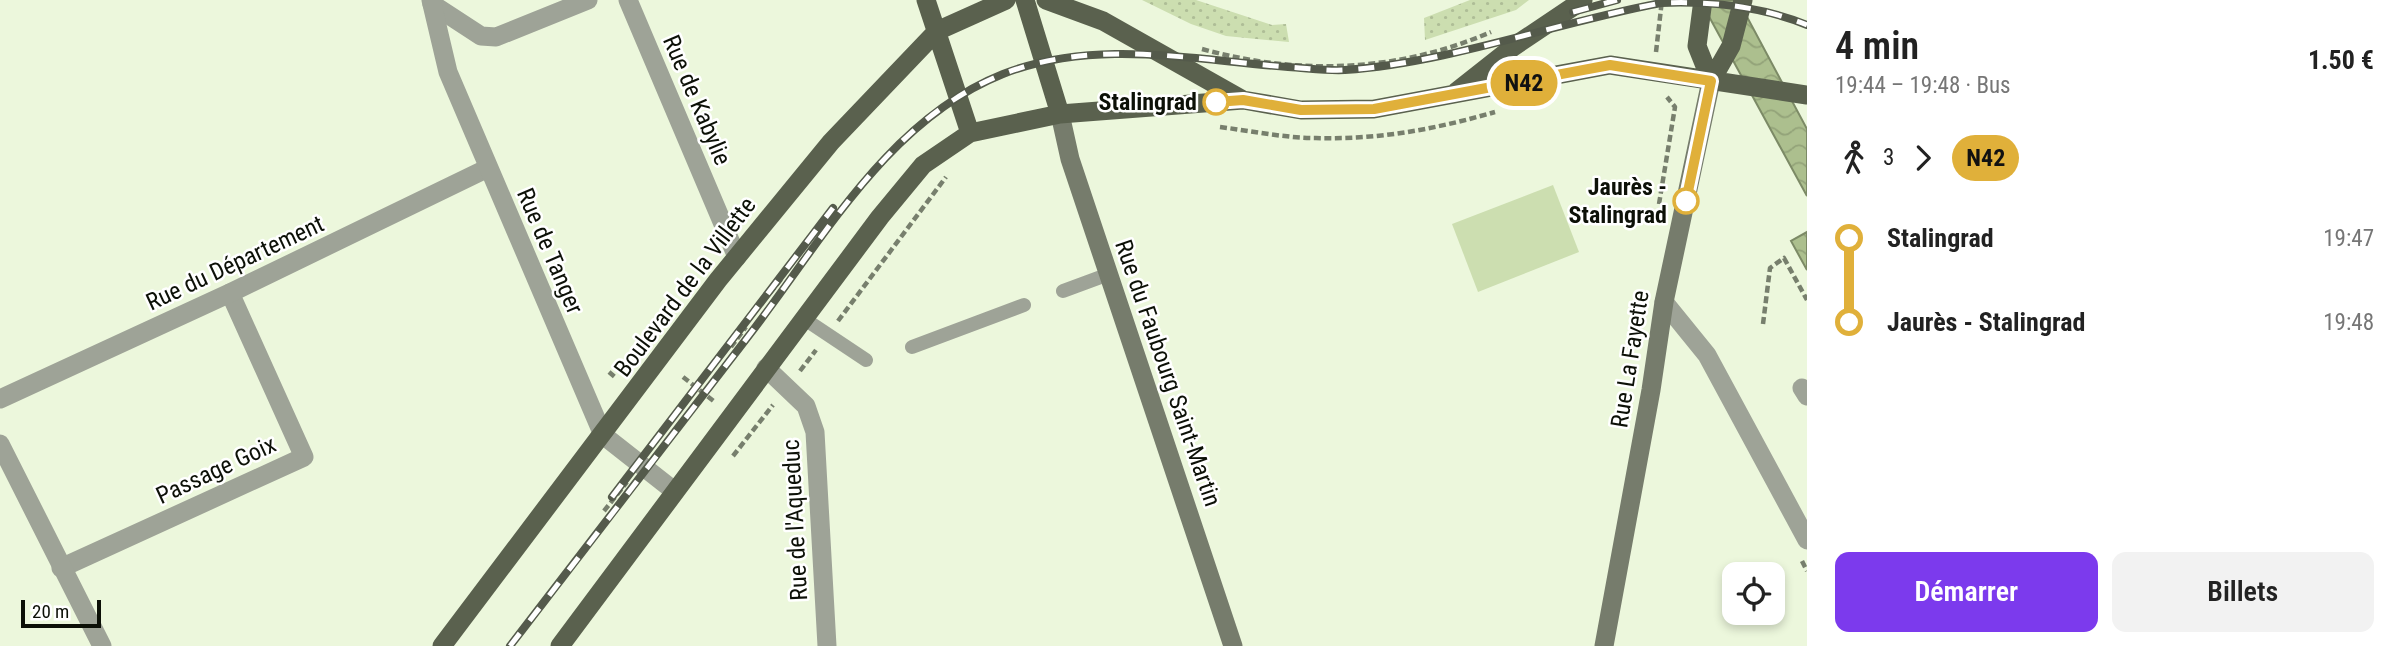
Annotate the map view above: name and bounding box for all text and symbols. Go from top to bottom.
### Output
text: 4 min [1835,24,1919,68]
street label: Rue de Kabylie [657,31,737,169]
text: 1.50 € [2308,45,2374,75]
line badge: N42 [1484,60,1564,106]
text: N42 [1505,69,1543,97]
text: 19:44 – 19:48 · Bus [1835,72,2011,99]
place label: Stalingrad [1099,88,1197,116]
marker: Stalingrad [1203,89,1229,115]
icon: walk [1835,139,1873,177]
icon: forward [1904,139,1942,177]
text: 3 [1883,144,1894,171]
text: N42 [1966,144,2005,172]
place label: Jaurès - Stalingrad [1569,173,1667,229]
street label: Rue de Tanger [511,184,589,318]
marker: Jaurès - Stalingrad [1673,188,1699,214]
street label: Boulevard de la Villette [608,192,762,382]
street label: Rue du Département [142,210,328,316]
text: Stalingrad [1887,223,1994,253]
text: 19:47 [2323,225,2374,252]
street label: Rue du Faubourg Saint-Martin [1109,236,1227,510]
street label: Rue La Fayette [1605,288,1655,430]
text: Jaurès - Stalingrad [1887,307,2085,337]
text: 19:48 [2323,309,2374,336]
street label: Passage Goix [152,430,280,510]
street label: Rue de l'Aqueduc [777,439,813,601]
button: Démarrer [1835,552,2098,632]
button: Billets [2112,552,2374,632]
map controls [1722,562,1785,625]
button: locate [1722,562,1785,625]
scale bar [21,597,102,629]
text: 20 m [32,600,69,623]

